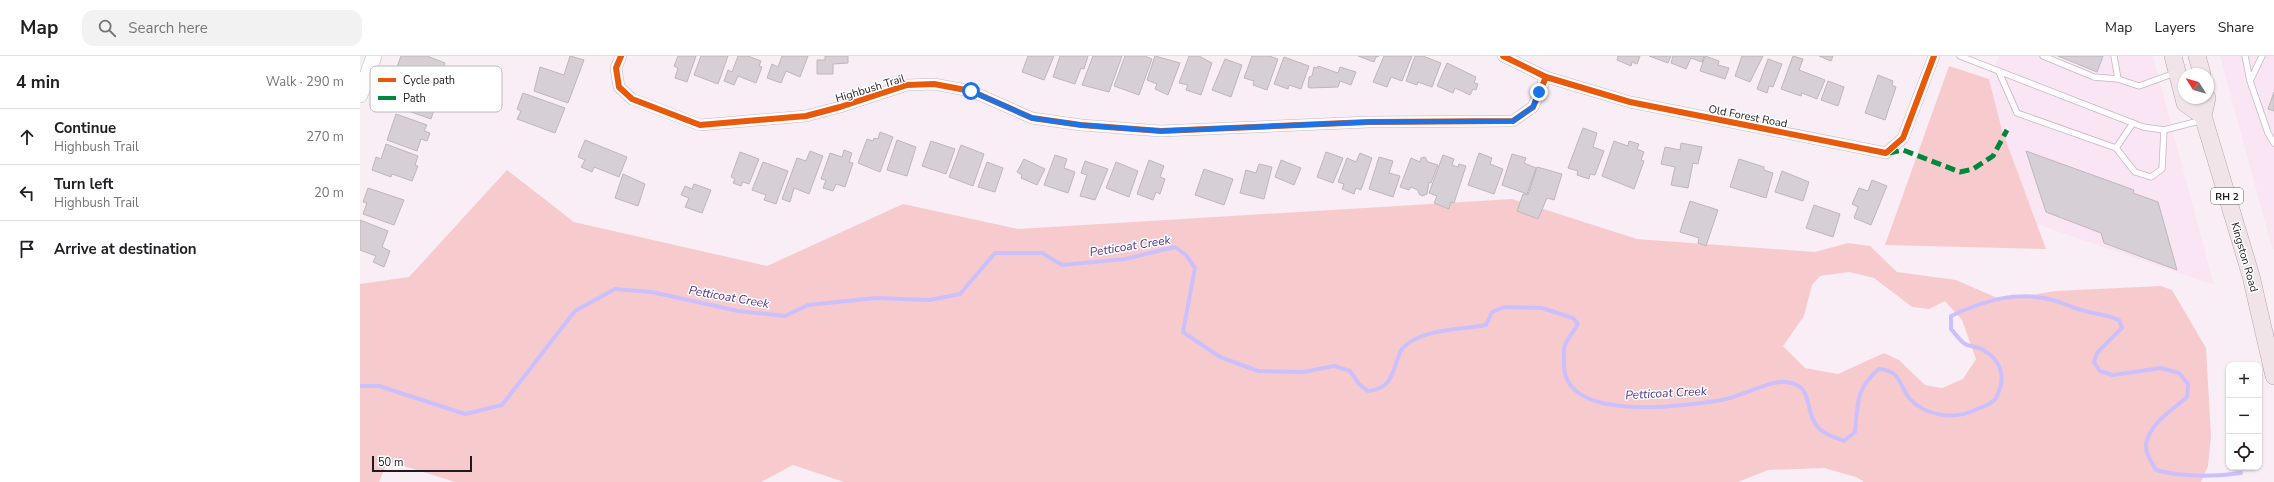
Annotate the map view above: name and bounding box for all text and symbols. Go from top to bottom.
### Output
search box [82,10,362,46]
text: Map [20,15,58,41]
icon: search [96,17,118,39]
text: Search here [128,18,208,38]
text: Map [2105,18,2132,37]
text: Layers [2154,18,2196,37]
text: Share [2218,18,2254,37]
legend [370,66,502,112]
north arrow [2178,68,2214,104]
text: 4 min [16,71,60,94]
street label: Highbush Trail [834,71,907,106]
text: Walk · 290 m [266,73,344,91]
text: Cycle path [403,73,455,88]
route start [962,82,980,100]
route end [1530,83,1548,101]
text: Path [403,91,426,106]
street label: Old Forest Road [1707,101,1789,131]
text: Continue [54,118,116,138]
icon: ahead [16,126,38,148]
text: 270 m [306,128,344,146]
text: Highbush Trail [54,138,139,156]
text: Turn left [54,174,113,194]
icon: left [16,182,38,204]
text: 20 m [314,184,344,202]
road number: RH 2 [2211,188,2243,204]
text: Highbush Trail [54,194,139,212]
street label: Kingston Road [2227,220,2262,294]
water label: Petticoat Creek [1088,232,1173,260]
icon: arrive [16,238,38,260]
text: Arrive at destination [54,239,197,259]
water label: Petticoat Creek [687,282,772,312]
map controls [2226,362,2262,470]
button: + [2226,362,2262,398]
water label: Petticoat Creek [1625,383,1708,403]
button: − [2226,398,2262,434]
button: locate [2226,434,2262,470]
scale bar [372,454,472,473]
text: 50 m [378,455,403,470]

